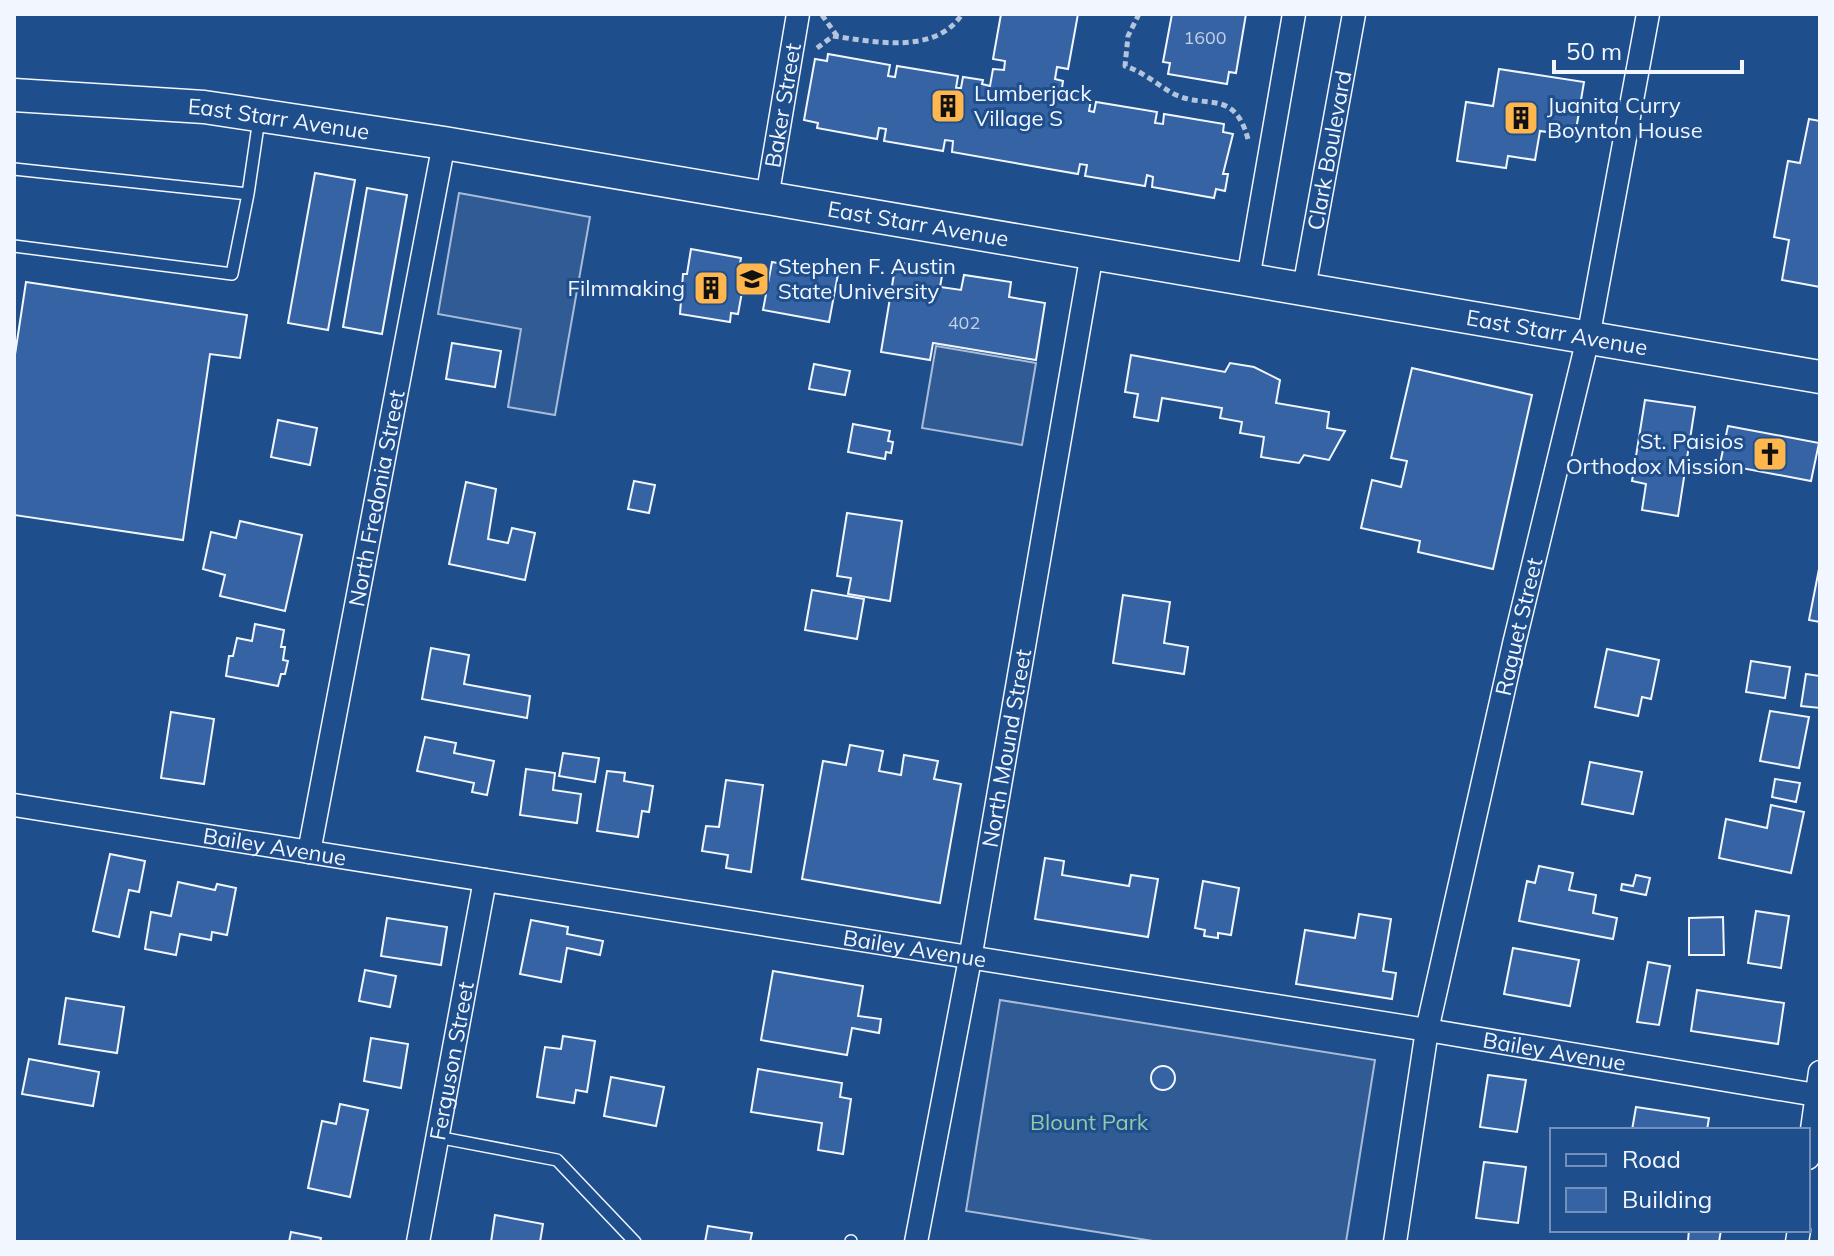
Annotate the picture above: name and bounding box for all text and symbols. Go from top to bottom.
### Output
scale bar [1554,24,1742,74]
house number: 1600 [1183,26,1227,49]
text: 50 m [1566,36,1622,66]
street label: Baker Street [758,41,807,170]
street label: Clark Boulevard [1301,68,1357,232]
place label: Lumberjack Village S [974,79,1092,132]
building icon: Lumberjack Village S [929,87,967,125]
place label: Juanita Curry Boynton House [1547,91,1703,144]
street label: East Starr Avenue [187,92,371,146]
building icon: Juanita Curry Boynton House [1502,99,1540,137]
street label: East Starr Avenue [825,194,1011,253]
place label: Stephen F. Austin State University [778,252,956,305]
school or university icon: Stephen F. Austin State University [733,260,771,298]
building icon: Filmmaking [692,269,730,307]
place label: Filmmaking [568,274,685,302]
street label: East Starr Avenue [1464,303,1650,361]
house number: 402 [948,311,980,334]
street label: North Fredonia Street [342,388,411,609]
place label: St. Paisios Orthodox Mission [1566,427,1744,480]
church icon: St. Paisios Orthodox Mission [1751,435,1789,473]
street label: Raguet Street [1489,555,1548,698]
street label: North Mound Street [976,647,1037,850]
street label: Bailey Avenue [201,821,348,872]
street label: Bailey Avenue [841,923,988,974]
street label: Ferguson Street [423,979,480,1143]
street label: Bailey Avenue [1481,1026,1628,1077]
park label: Blount Park [1030,1108,1149,1136]
legend [1550,1128,1810,1232]
text: Road [1622,1144,1681,1174]
text: Building [1622,1184,1712,1214]

